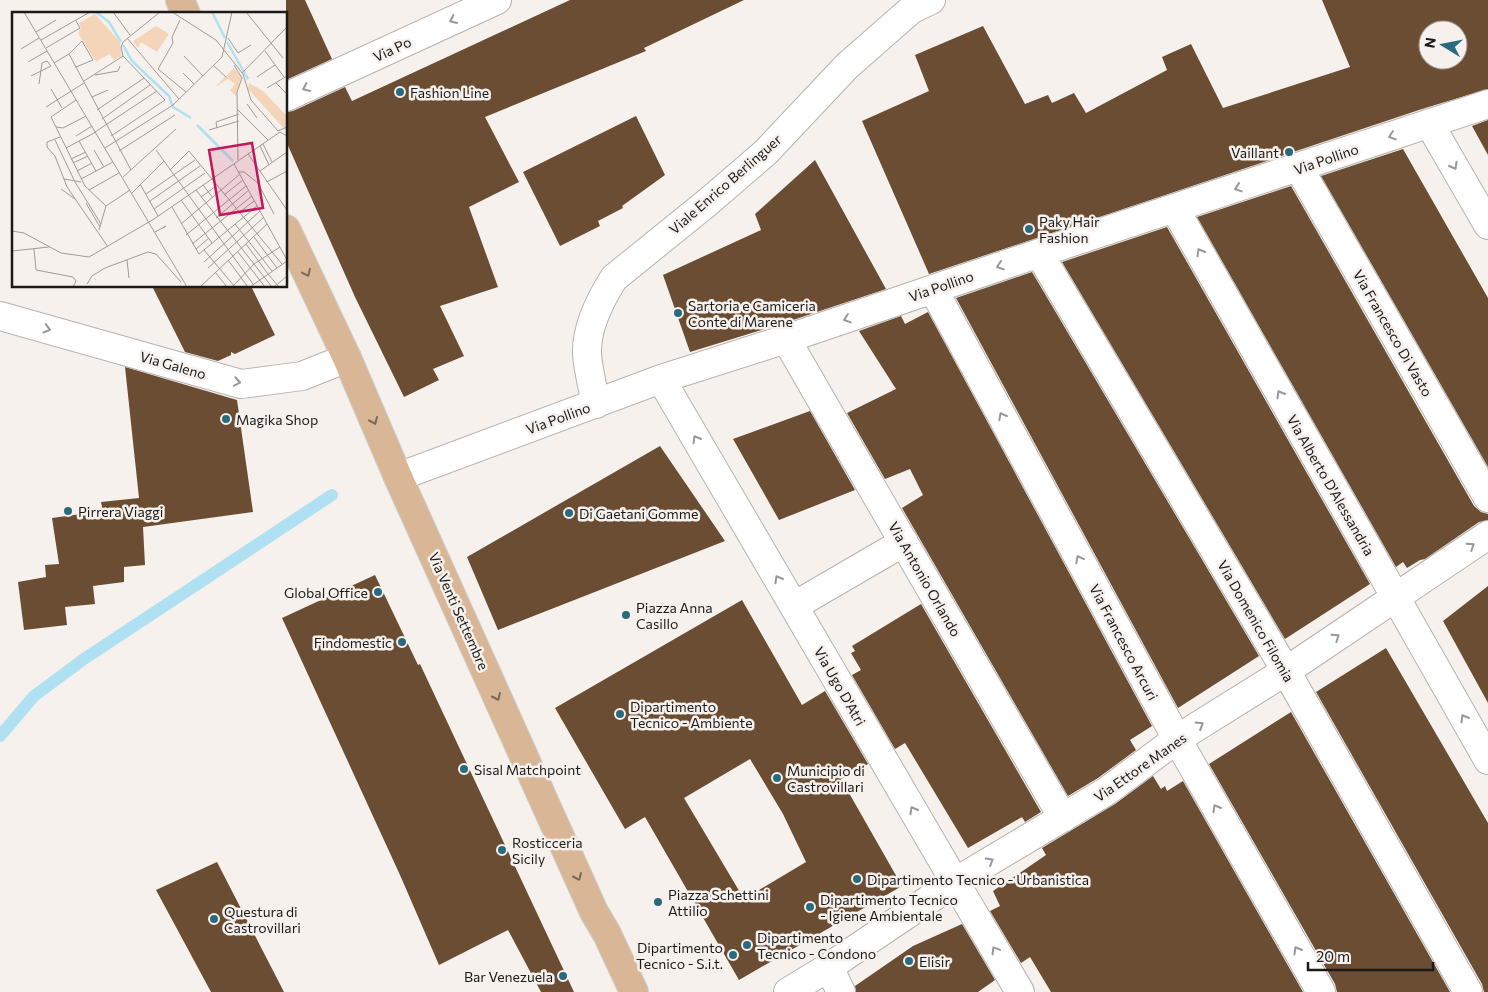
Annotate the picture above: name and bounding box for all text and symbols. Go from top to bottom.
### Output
inset map [12,12,288,288]
one-way arrow [449,14,458,25]
north arrow [1418,20,1468,70]
street label: Via Po [370,33,414,65]
text: N [1420,36,1439,49]
one-way arrow [302,82,311,92]
place label: Fashion Line [410,84,489,101]
marker: Fashion Line [394,86,406,98]
street label: Viale Enrico Berlinguer [665,130,785,237]
one-way arrow [1388,130,1397,140]
street label: Via Pollino [1291,140,1361,178]
place label: Vaillant [1231,144,1279,161]
marker: Vaillant [1283,146,1295,158]
one-way arrow [1447,160,1457,169]
one-way arrow [1234,182,1243,192]
place label: Paky Hair Fashion [1039,213,1100,246]
marker: Paky Hair Fashion [1023,223,1035,235]
one-way arrow [1196,249,1206,258]
one-way arrow [997,260,1005,270]
street label: Via Pollino [906,267,976,305]
street label: Via Francesco Di Vasto [1350,267,1436,399]
one-way arrow [301,268,311,277]
place label: Sartoria e Camiceria Conte di Marene [688,297,816,330]
marker: Sartoria e Camiceria Conte di Marene [672,307,684,319]
one-way arrow [843,313,851,323]
one-way arrow [42,324,50,334]
street label: Via Galeno [138,347,208,383]
one-way arrow [232,377,241,387]
one-way arrow [1276,390,1286,399]
street label: Via Pollino [524,399,592,437]
place label: Magika Shop [236,411,318,428]
street label: Via Alberto D'Alessandria [1284,411,1378,559]
one-way arrow [998,412,1008,421]
marker: Magika Shop [220,413,232,425]
one-way arrow [368,416,378,425]
one-way arrow [693,435,703,444]
place label: Pirrera Viaggi [78,503,163,520]
marker: Pirrera Viaggi [62,505,74,517]
place label: Di Gaetani Gomme [579,505,698,522]
marker: Di Gaetani Gomme [563,507,575,519]
street label: Via Antonio Orlando [885,518,965,640]
one-way arrow [1465,543,1475,552]
street label: Via Venti Settembre [425,550,493,672]
one-way arrow [1075,555,1085,564]
street label: Via Domenico Filomia [1214,557,1298,685]
one-way arrow [775,575,785,584]
street label: Via Francesco Arcuri [1086,581,1162,703]
place label: Global Office [284,584,368,601]
marker: Global Office [372,586,384,598]
place label: Piazza Anna Casillo [636,599,713,632]
marker: Piazza Anna Casillo [620,609,632,621]
place label: Findomestic [314,634,392,651]
one-way arrow [1330,634,1340,643]
marker: Findomestic [396,636,408,648]
street label: Via Ugo D'Atri [811,644,869,728]
one-way arrow [491,692,502,701]
place label: Dipartimento Tecnico - Ambiente [630,698,753,731]
marker: Dipartimento Tecnico - Ambiente [614,708,626,720]
one-way arrow [1460,714,1470,723]
one-way arrow [1194,722,1203,731]
street label: Via Ettore Manes [1091,729,1189,805]
place label: Sisal Matchpoint [474,761,581,778]
place label: Municipio di Castrovillari [787,762,865,795]
marker: Sisal Matchpoint [458,763,470,775]
marker: Municipio di Castrovillari [771,772,783,784]
one-way arrow [1213,805,1223,814]
one-way arrow [909,807,919,816]
place label: Rosticceria Sicily [512,834,583,867]
marker: Rosticceria Sicily [496,844,508,856]
one-way arrow [985,858,994,868]
place label: Dipartimento Tecnico - Urbanistica [867,871,1089,888]
one-way arrow [572,872,583,881]
marker: Dipartimento Tecnico - Urbanistica [851,873,863,885]
place label: Piazza Schettini Attilio [668,886,769,919]
place label: Dipartimento Tecnico - Igiene Ambientale [820,891,958,924]
marker: Piazza Schettini Attilio [652,896,664,908]
marker: Dipartimento Tecnico - Igiene Ambientale [804,901,816,913]
place label: Questura di Castrovillari [224,903,301,936]
marker: Questura di Castrovillari [208,913,220,925]
place label: Dipartimento Tecnico - Condono [757,929,876,962]
place label: Dipartimento Tecnico - S.i.t. [636,939,723,972]
marker: Dipartimento Tecnico - Condono [741,939,753,951]
scale bar [1308,940,1433,972]
one-way arrow [1293,946,1303,955]
one-way arrow [992,947,1002,956]
text: 20 m [1316,947,1350,965]
marker: Dipartimento Tecnico - S.i.t. [727,949,739,961]
place label: Elisir [919,953,950,970]
marker: Elisir [903,955,915,967]
place label: Bar Venezuela [464,968,553,985]
marker: Bar Venezuela [557,970,569,982]

